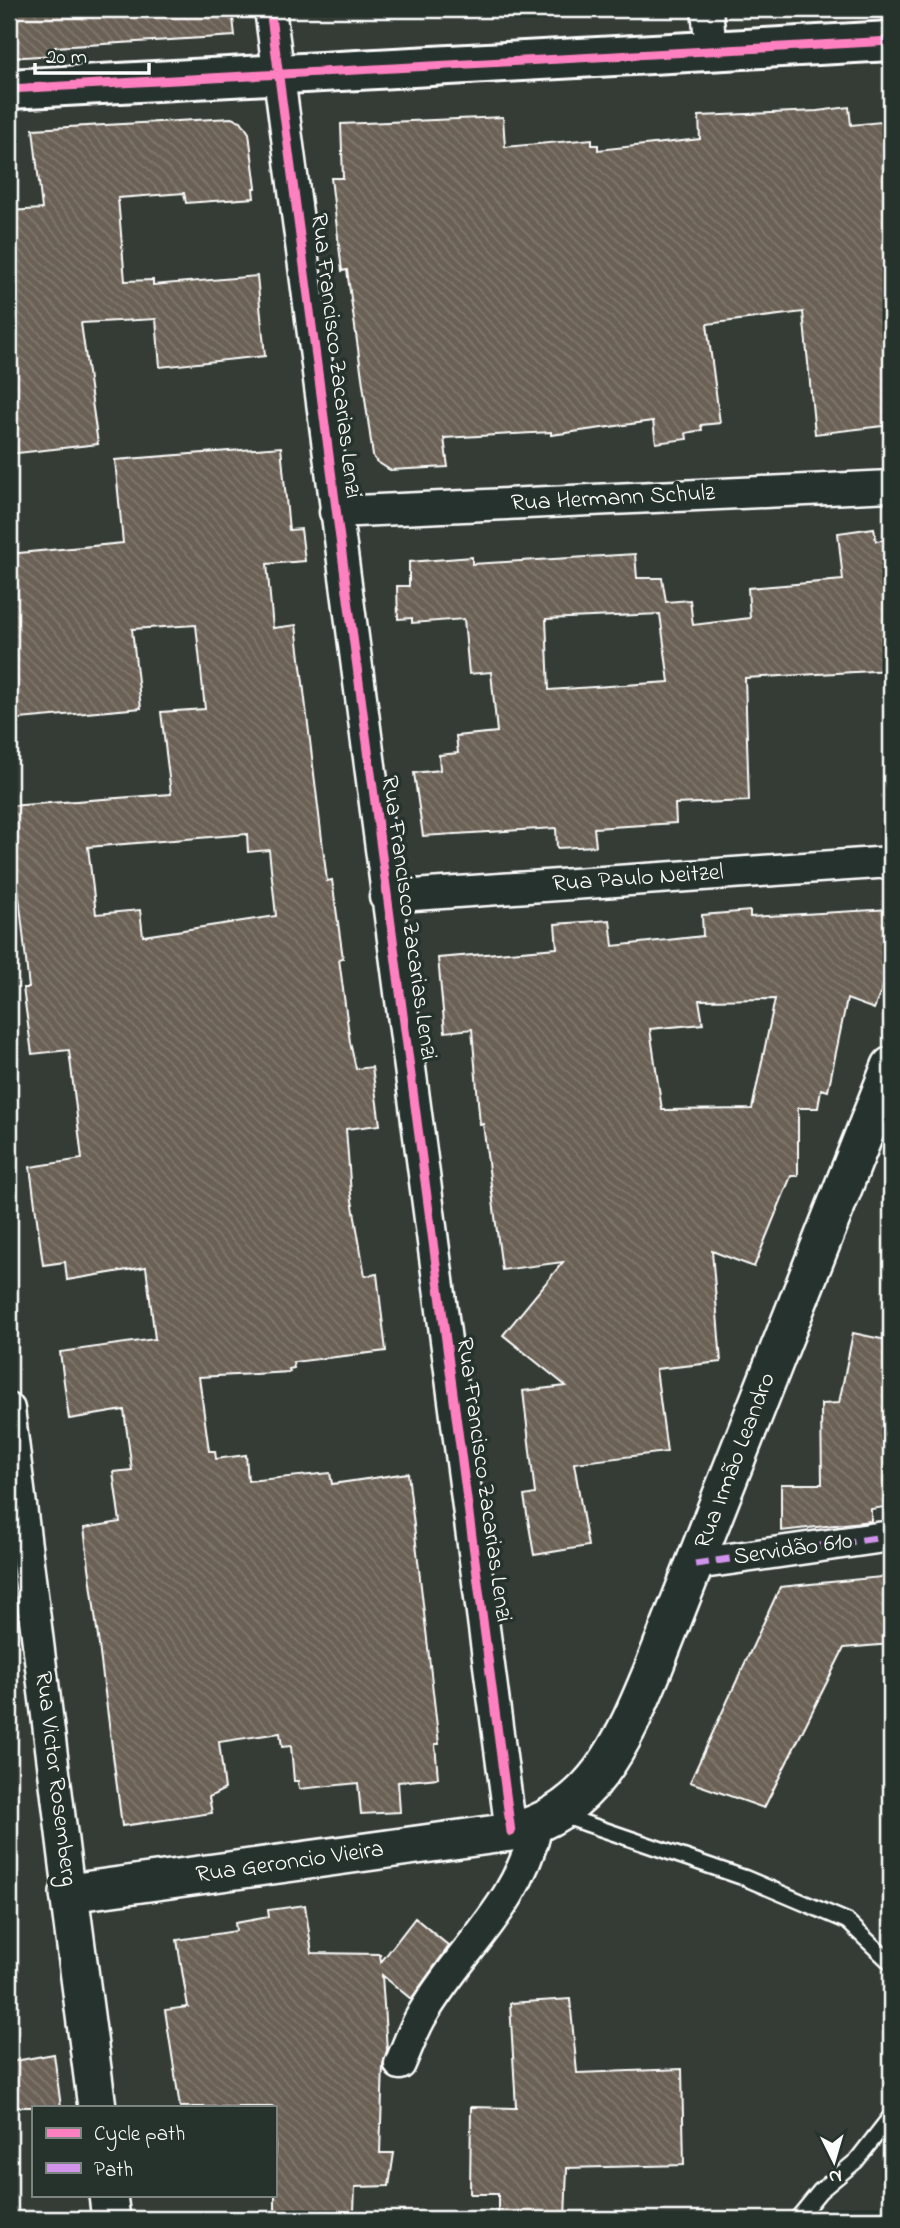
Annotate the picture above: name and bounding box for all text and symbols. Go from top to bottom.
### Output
scale bar [35,32,149,76]
text: 20 m [46,43,87,73]
street label: Rua Francisco Zacarias Lenzi [300,211,370,501]
street label: Rua Hermann Schulz [510,476,717,522]
street label: Rua Francisco Zacarias Lenzi [371,773,445,1063]
street label: Rua Paulo Neitzel [551,856,725,902]
street label: Rua Francisco Zacarias Lenzi [446,1335,520,1625]
street label: Rua Irmão Leandro [686,1368,786,1554]
street label: Servidão 610 [731,1524,855,1576]
street label: Rua Victor Rosemberg [24,1670,86,1888]
street label: Rua Geroncio Vieira [194,1833,386,1893]
legend [32,2106,276,2196]
text: Cycle path [94,2120,185,2152]
north arrow [799,2126,869,2196]
text: Path [94,2156,133,2186]
text: N [828,2161,843,2189]

